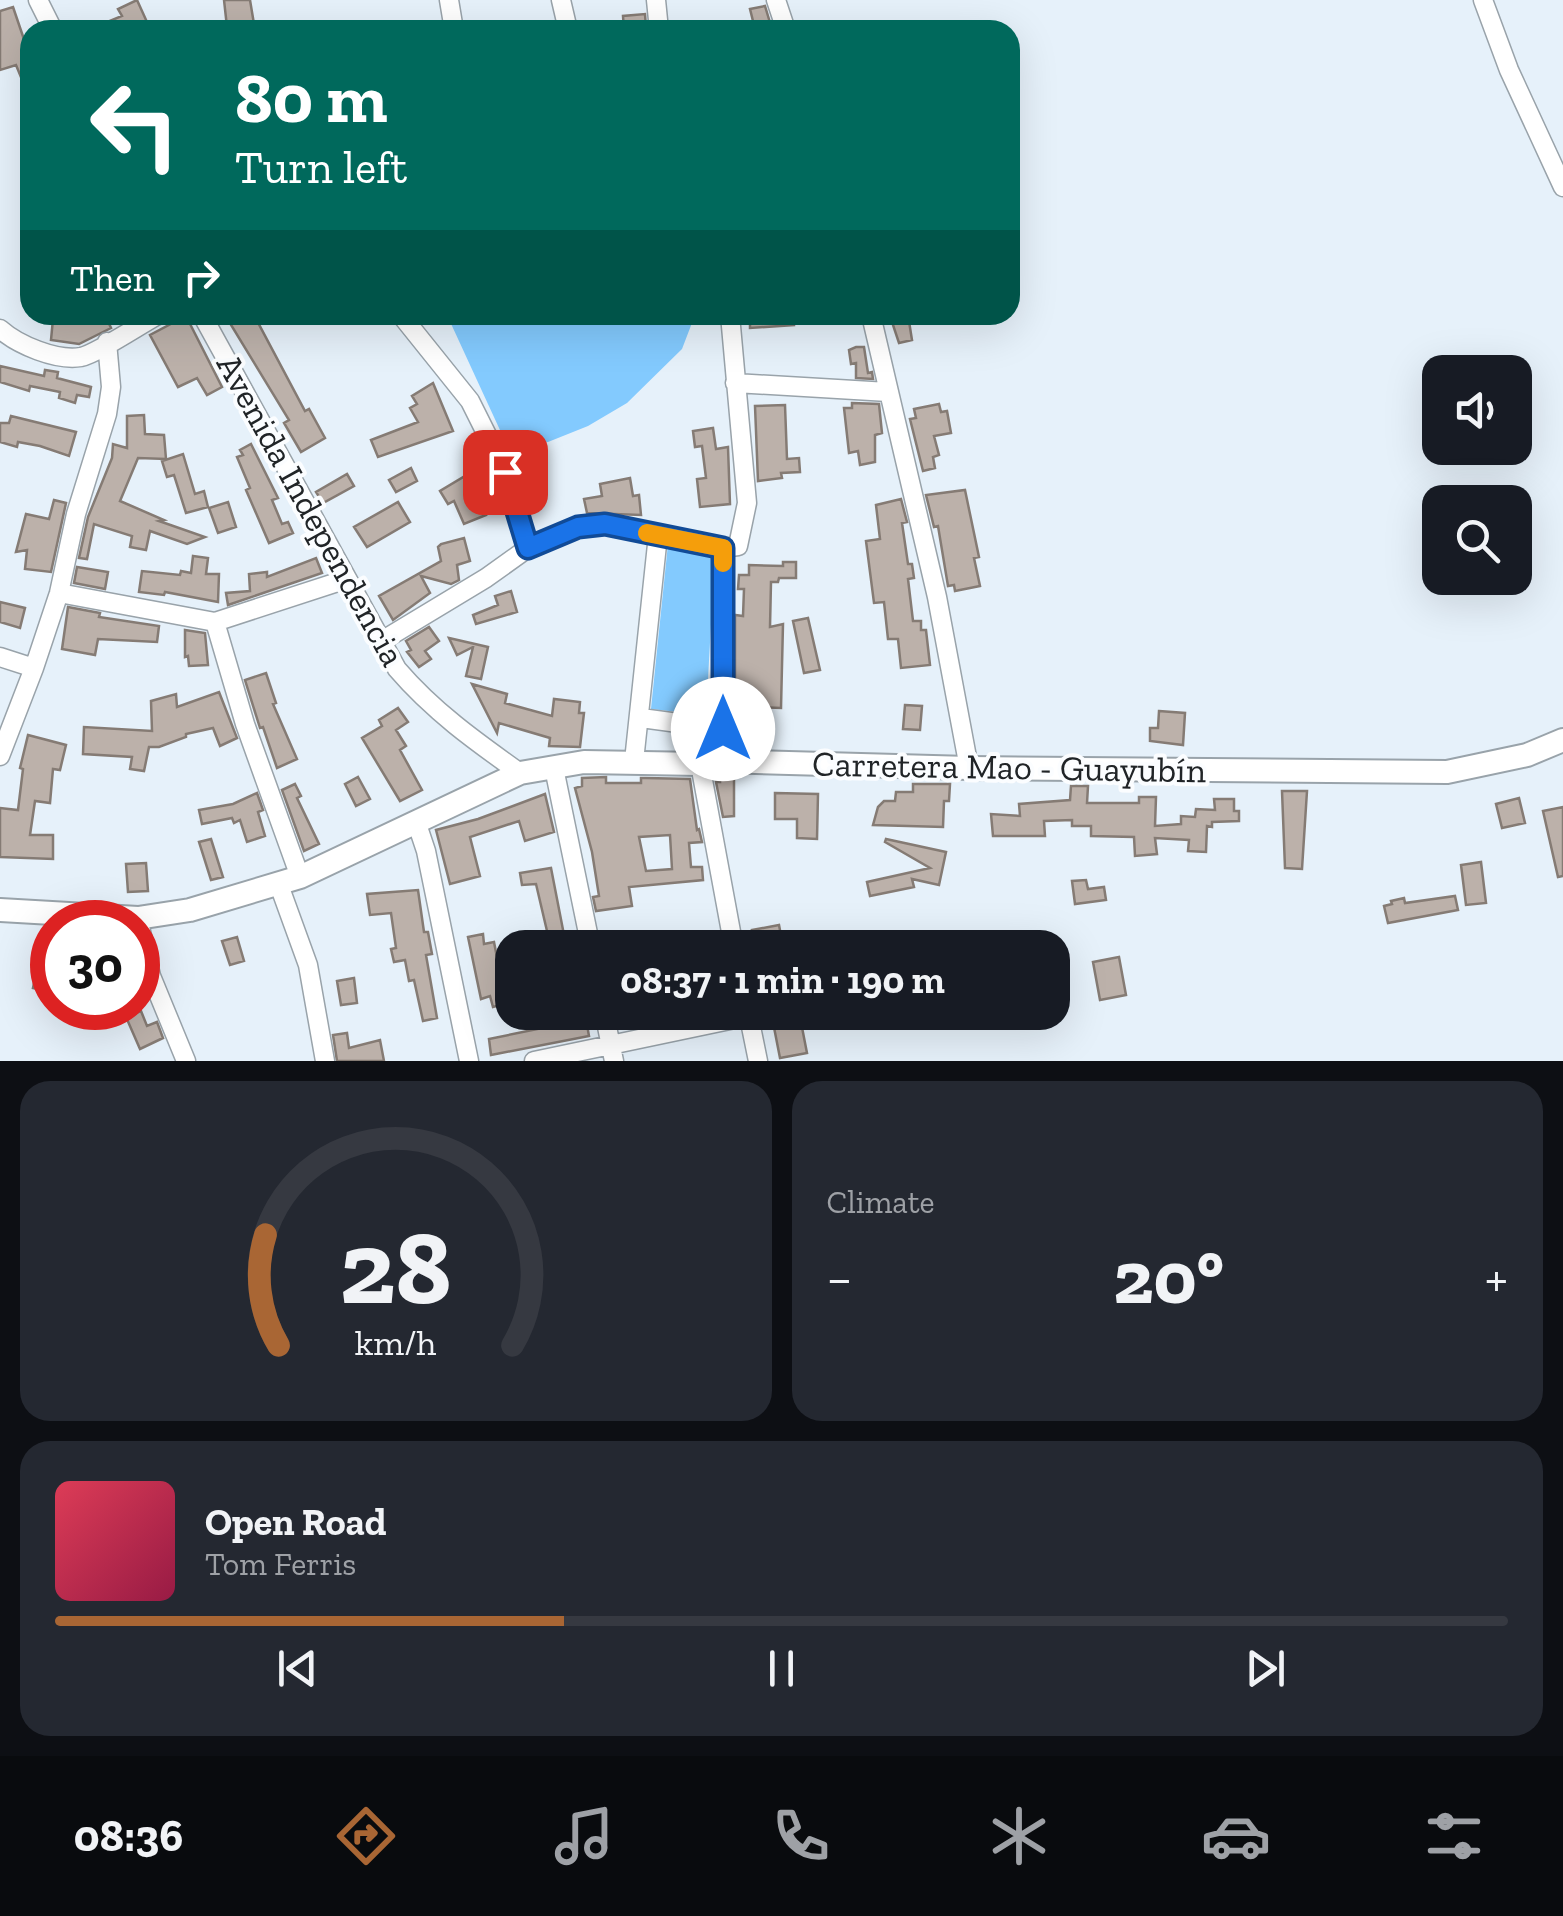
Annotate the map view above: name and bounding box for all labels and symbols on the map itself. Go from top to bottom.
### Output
street label: Avenida Independencia [208,347,414,673]
pin [463,430,548,515]
position arrow [671,677,775,781]
street label: Carretera Mao - Guayubín [812,743,1206,791]
speed limit sign: 30 [30,900,160,1030]

